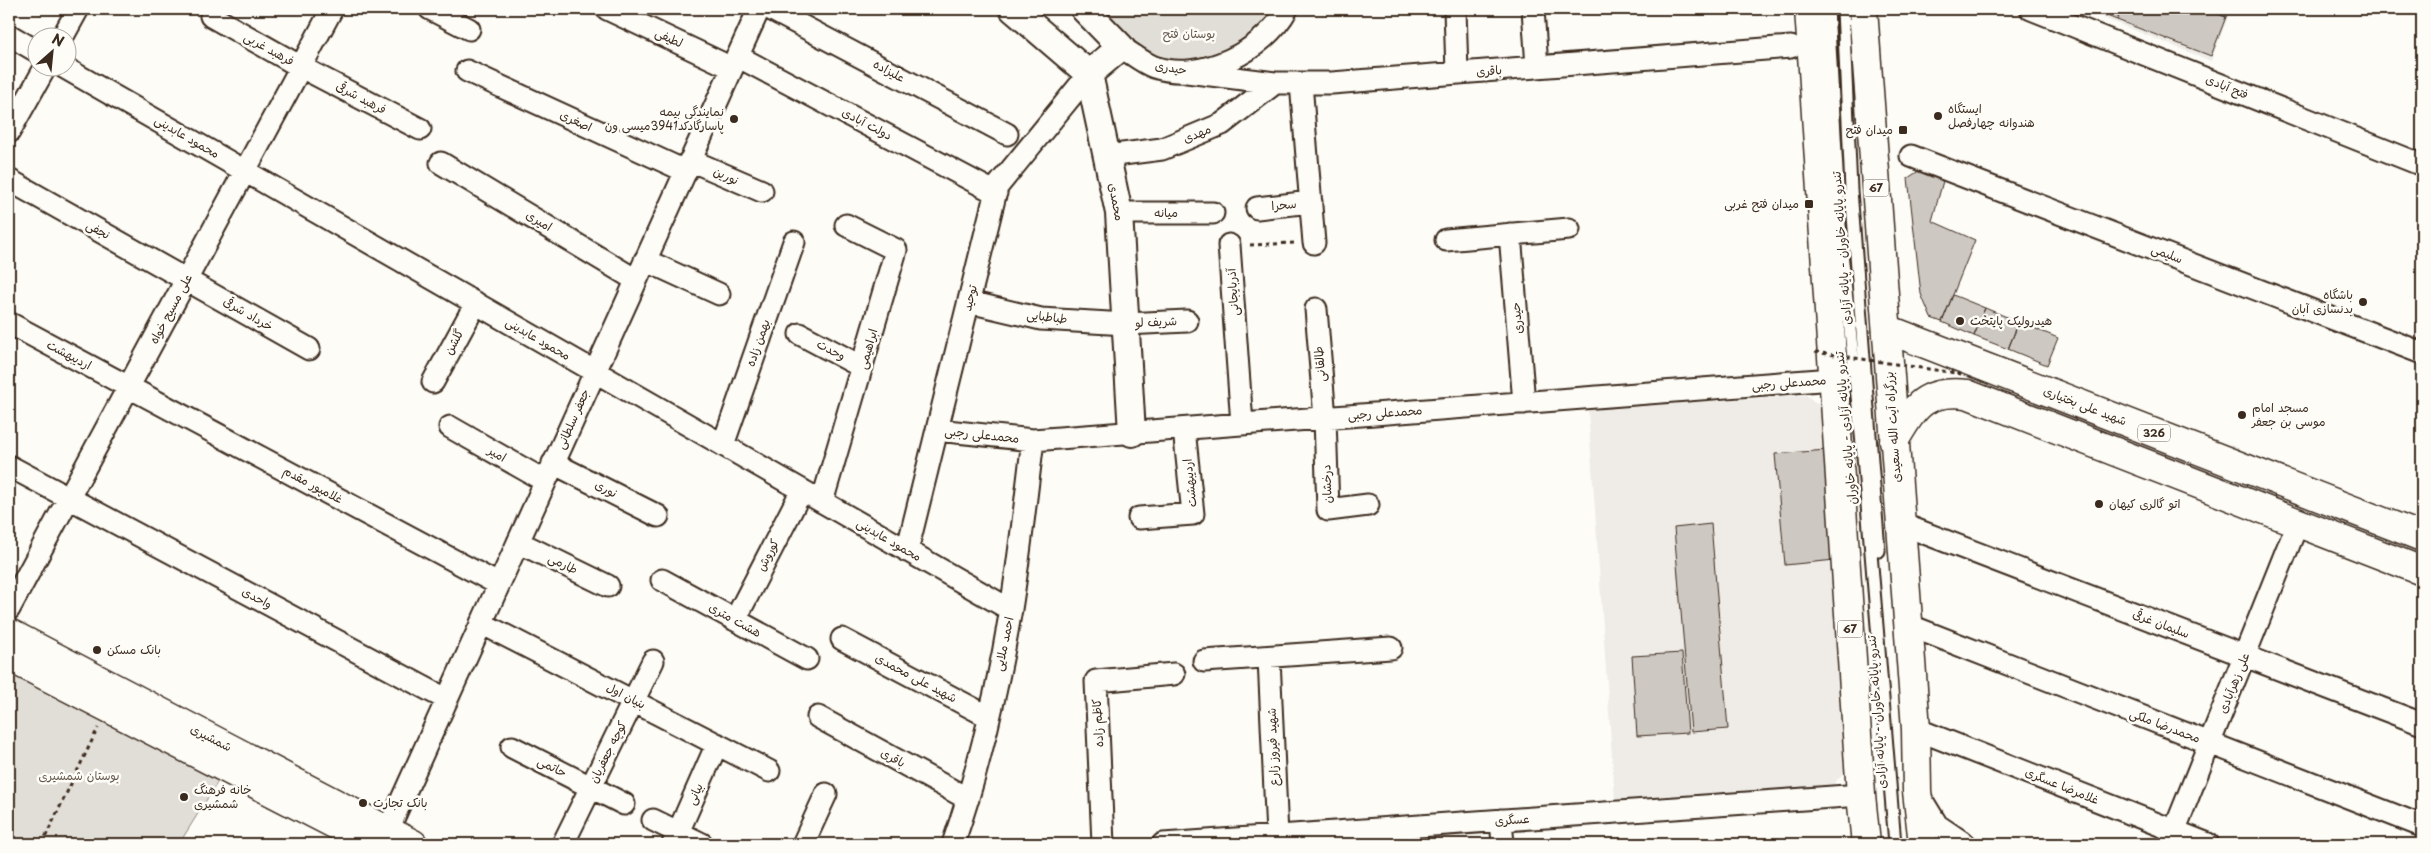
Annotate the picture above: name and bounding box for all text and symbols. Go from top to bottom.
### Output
street label: لطیفی [653,23,686,51]
park label: بوستان فتح [1163,24,1215,43]
street label: فرهبد غربی [241,27,298,69]
north arrow [28,28,78,78]
text: N [48,28,68,52]
street label: علیزاده [870,54,909,86]
street label: حیدری [1154,56,1188,78]
street label: باقری [1475,60,1502,80]
street label: فتح آبادی [2203,69,2251,104]
street label: فرهبد شرقی [333,76,390,118]
place label: ایستگاه هندوانه چهارفصل [1948,99,2035,131]
place label: نمایندگی بیمه پاسارگادکد3941میسی ون [605,102,724,134]
street label: دولت آبادی [839,102,896,144]
street label: اصغری [557,105,595,135]
street label: محمود عابدینی [152,110,223,162]
marker: ایستگاه هندوانه چهارفصل [1932,110,1944,122]
marker: نمایندگی بیمه پاسارگادکد3941میسی ون [728,113,740,125]
street label: مهدی [1180,119,1214,147]
place label: میدان فتح [1846,120,1893,139]
marker: میدان فتح [1897,124,1909,136]
street label: نورین [711,162,742,189]
street label: تندرو پایانه خاوران - پایانه آزادی [1827,170,1855,325]
road number: 67 [1864,180,1888,197]
street label: محمدی [1105,182,1129,222]
street label: سحرا [1270,194,1297,214]
place label: میدان فتح غربی [1724,194,1799,213]
marker: میدان فتح غربی [1803,198,1815,210]
street label: میانه [1154,203,1178,221]
street label: امیری [523,205,556,235]
street label: نجفی [83,215,114,243]
street label: سلیمی [2149,239,2186,267]
street label: آذربایجانی [1221,267,1243,316]
street label: علی مسیح خواه [144,270,197,347]
street label: توحید [957,282,981,313]
place label: باشگاه بدنسازی آبان [2292,285,2353,317]
street label: خرداد شرقی [220,292,277,335]
marker: باشگاه بدنسازی آبان [2357,296,2369,308]
street label: حیدری [1506,301,1526,335]
street label: طباطبایی [1026,305,1069,327]
street label: شریف لو [1133,311,1177,331]
place label: هیدرولیک پایتخت [1970,311,2053,329]
street label: محمود عابدینی [503,312,574,364]
marker: هیدرولیک پایتخت [1954,315,1966,327]
street label: بهمن زاده [741,317,774,369]
street label: گلشن [439,325,467,358]
street label: ابراهیمی [853,326,881,371]
street label: وحدت [814,334,849,364]
street label: اردیبهشت [44,335,95,373]
street label: طالقانی [1308,346,1330,383]
street label: تندرو پایانه آزادی - پایانه خاوران [1829,350,1861,505]
street label: محمدعلی رجبی [1751,370,1827,394]
street label: بزرگراه آیت الله سعیدی [1879,371,1905,483]
street label: شهید علی بختیاری [2041,381,2130,429]
street label: جعفر سلطانی [551,386,593,452]
place label: مسجد امام موسی بن جعفر [2251,398,2326,430]
street label: محمدعلی رجبی [1347,400,1423,424]
marker: مسجد امام موسی بن جعفر [2236,409,2248,421]
street label: محمدعلی رجبی [944,421,1020,447]
road number: 326 [2138,424,2170,442]
street label: امیر [484,440,510,466]
street label: اردیبهشت [1178,458,1200,508]
street label: غلامپور مقدم [280,461,347,508]
street label: درخشان [1316,464,1336,504]
street label: نوری [592,475,621,501]
place label: اتو گالری کیهان [2109,494,2181,512]
marker: اتو گالری کیهان [2093,498,2105,510]
street label: محمود عابدینی [854,513,925,565]
street label: کوروش [751,535,783,574]
street label: طارمی [546,548,581,578]
street label: واحدی [239,582,276,613]
street label: هشت متری [706,597,765,641]
street label: سلیمان غرقی [2130,604,2192,642]
street label: احمد ملایی [988,615,1018,673]
road number: 67 [1838,620,1862,638]
street label: تندرو پایانه خاوران - پایانه آزادی [1862,634,1890,789]
place label: بانک مسکن [107,640,161,658]
marker: بانک مسکن [91,644,103,656]
street label: شهید علی محمدی [872,648,961,706]
street label: علی زهرآبادی [2213,649,2253,716]
street label: بنیان اول [604,678,649,713]
street label: کاظم زاده [1087,698,1108,748]
street label: محمدرضا ملکی [2127,703,2203,747]
street label: شهید فیروز زارع [1262,708,1283,787]
street label: کوچه جعفریان [584,717,631,786]
street label: شمشیری [188,719,235,755]
street label: باقری [878,743,909,771]
street label: حاتمی [535,751,570,781]
street label: غلامرضا عسگری [2023,762,2102,808]
park label: بوستان شمشیری [38,766,120,784]
place label: خانه فرهنگ شمشیری [194,780,251,812]
street label: بیانی [681,780,707,807]
marker: خانه فرهنگ شمشیری [178,791,190,803]
place label: بانک تجارت [373,793,427,811]
marker: بانک تجارت [357,797,369,809]
street label: عسگری [1494,809,1530,829]

